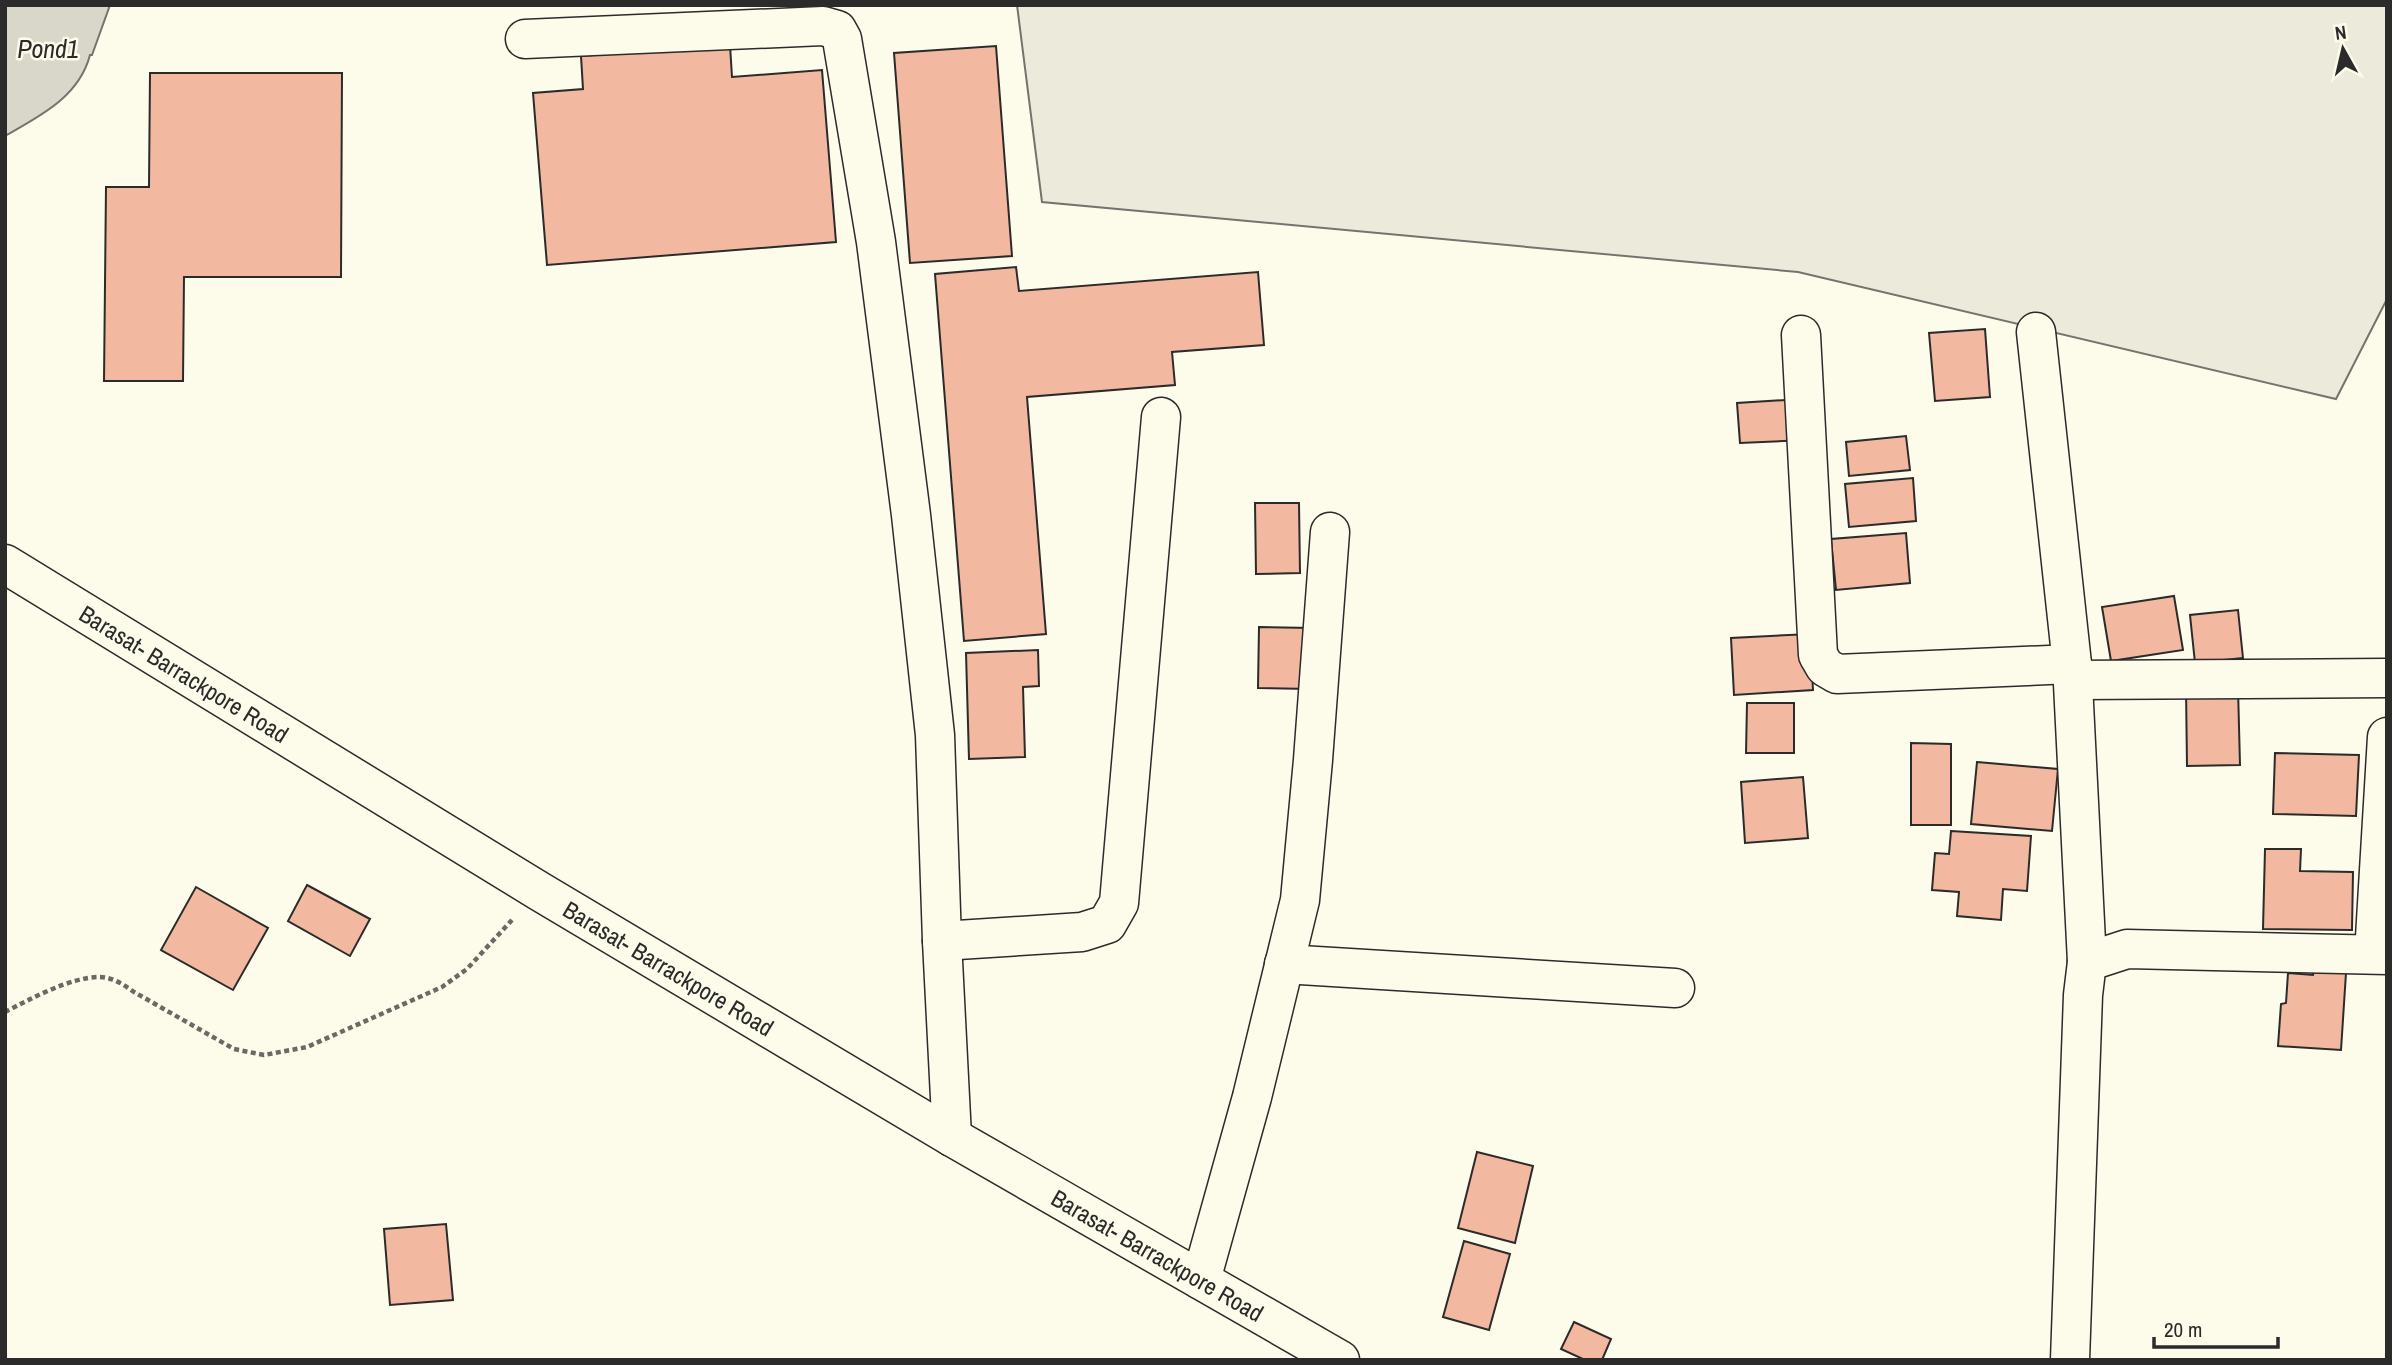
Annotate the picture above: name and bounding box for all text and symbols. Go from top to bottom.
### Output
north arrow [2308,14,2378,84]
text: N [2333,19,2348,46]
water label: Pond1 [17,31,79,66]
street label: Barasat- Barrackpore Road [73,597,295,750]
street label: Barasat- Barrackpore Road [557,893,780,1043]
street label: Barasat- Barrackpore Road [1046,1182,1270,1329]
scale bar [2154,1306,2278,1350]
text: 20 m [2164,1315,2202,1344]

